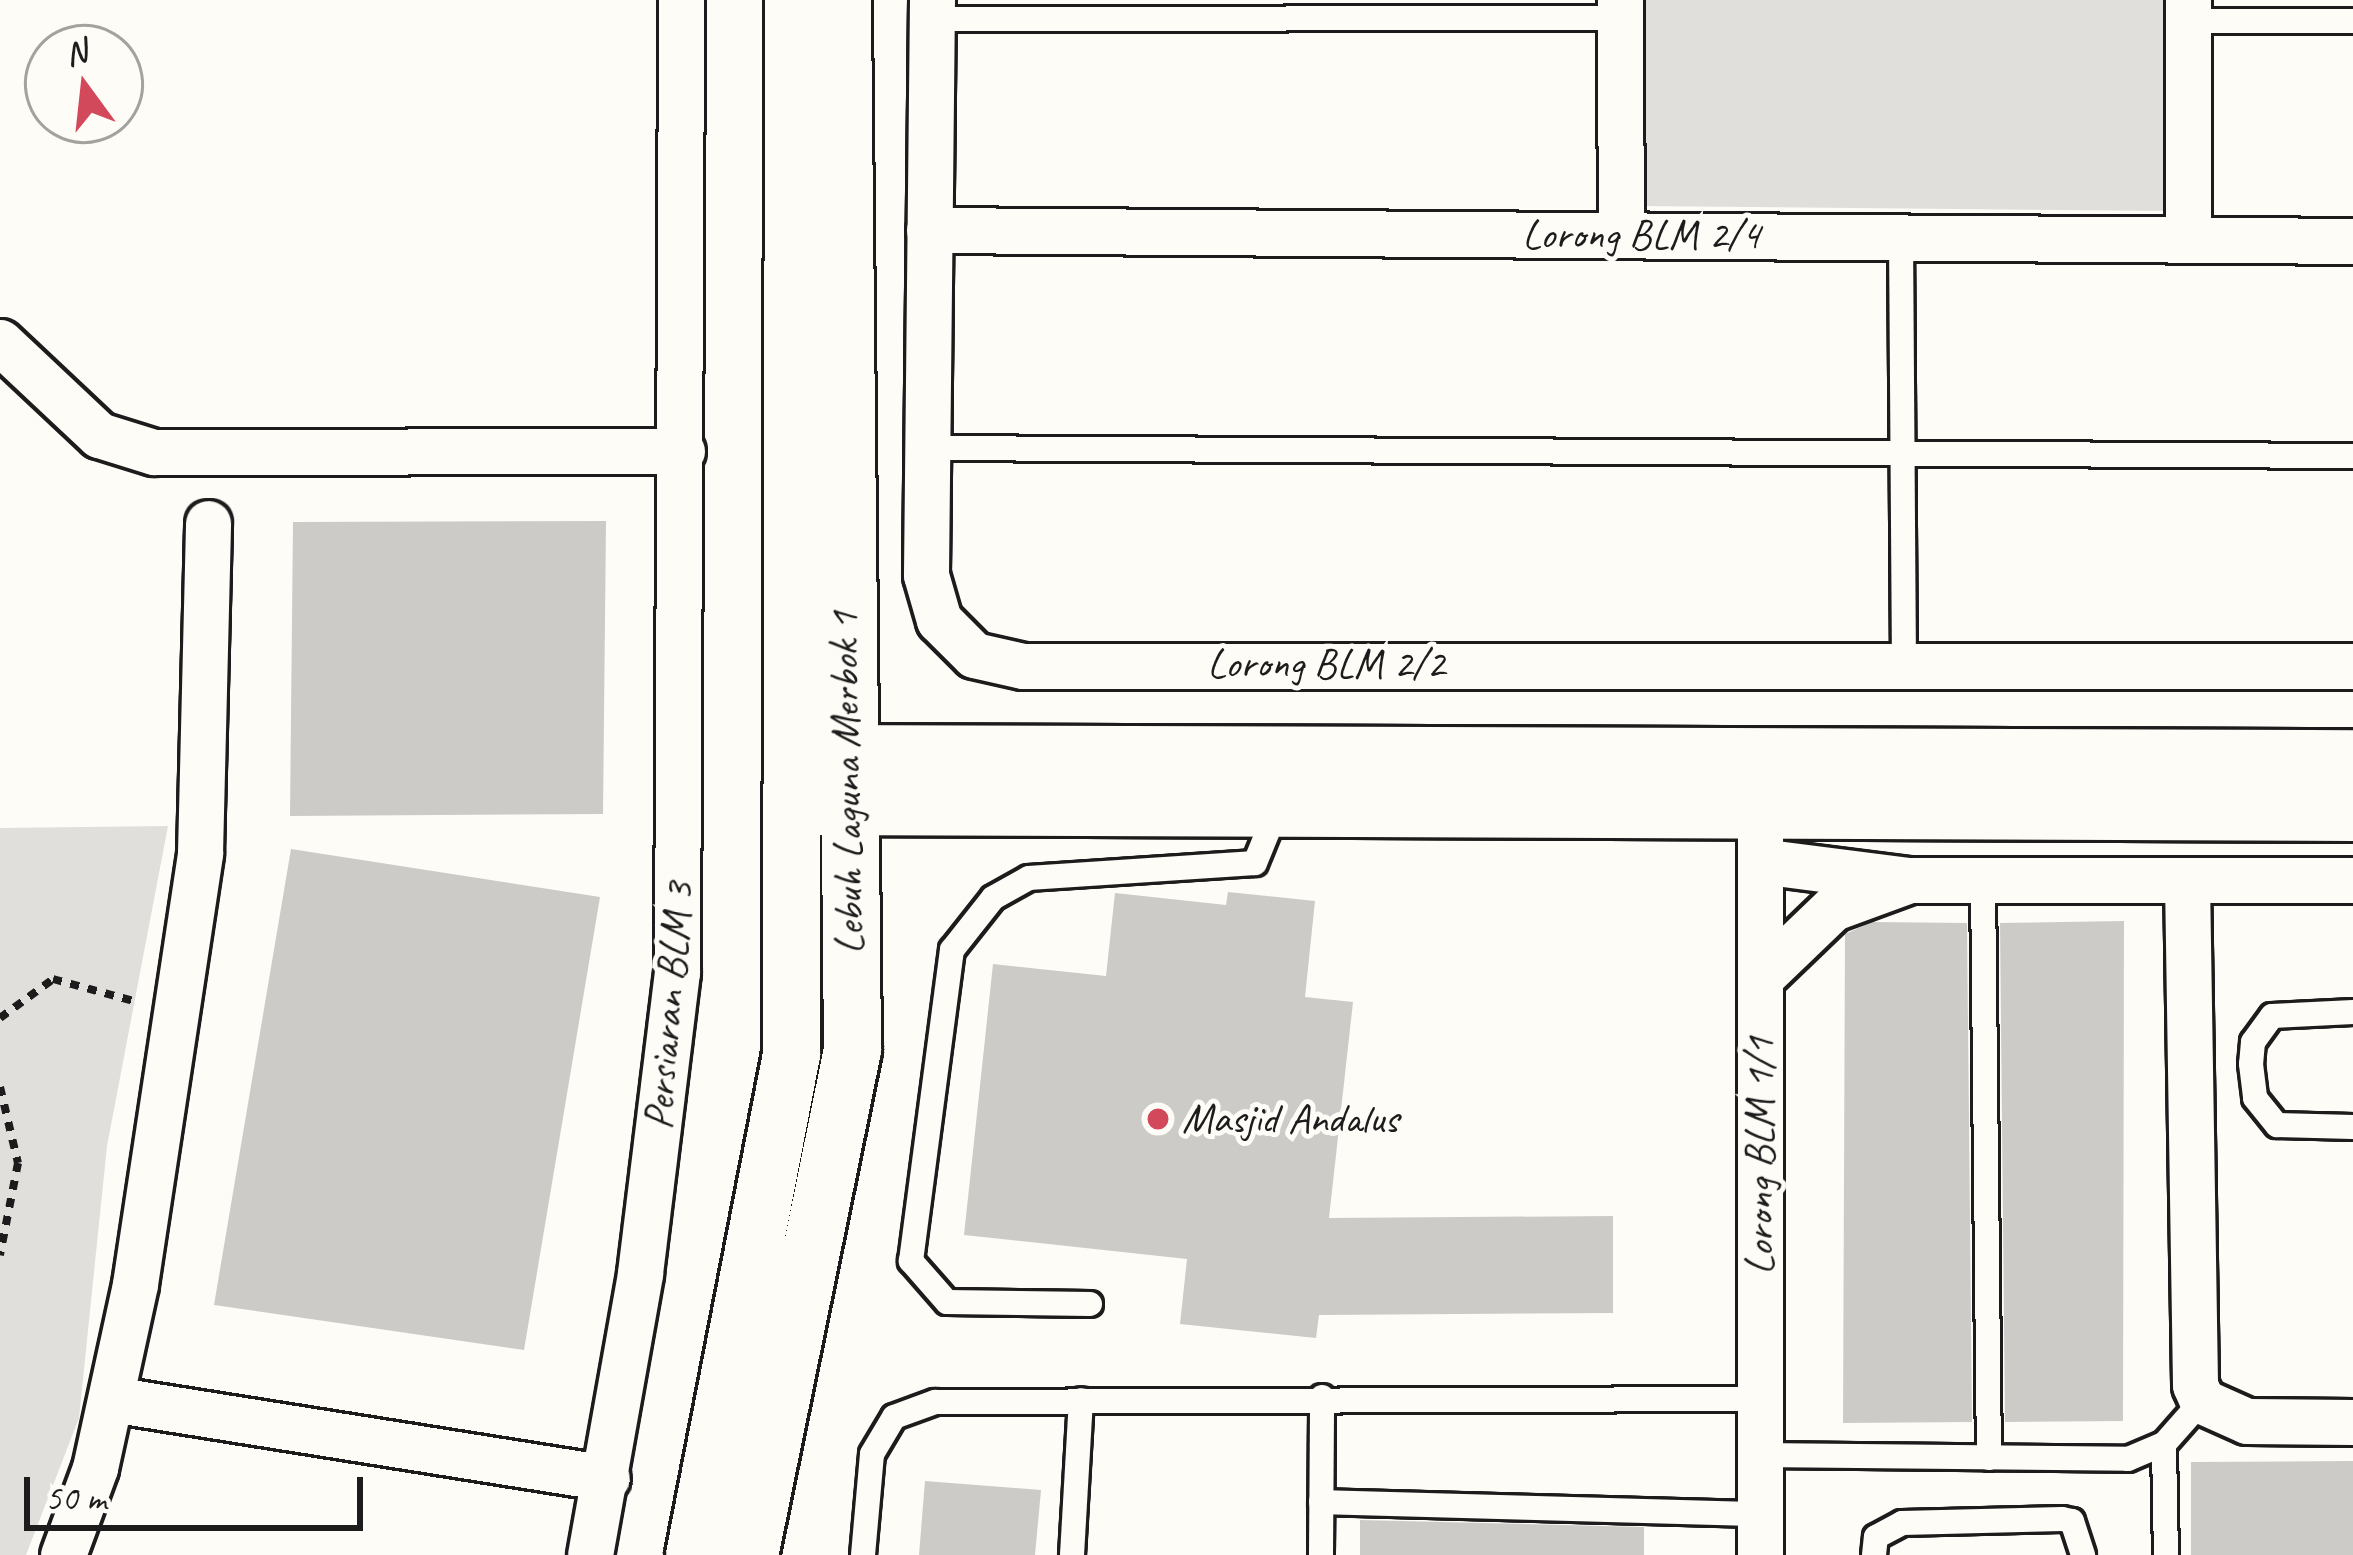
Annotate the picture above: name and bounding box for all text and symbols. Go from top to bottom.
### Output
north arrow [24,24,144,144]
text: N [60,29,91,75]
street label: Lorong BLM 2/4 [1522,210,1760,260]
street label: Lebuh Laguna Merbok 1 [819,611,875,955]
street label: Lorong BLM 2/2 [1207,639,1445,689]
street label: Persiaran BLM 3 [633,881,705,1131]
street label: Lorong BLM 1/1 [1735,1037,1785,1275]
place label: Masjid Andalus [1182,1094,1399,1144]
marker: Masjid Andalus [1145,1106,1171,1132]
scale bar [30,1453,369,1527]
text: 50 m [45,1475,106,1521]

